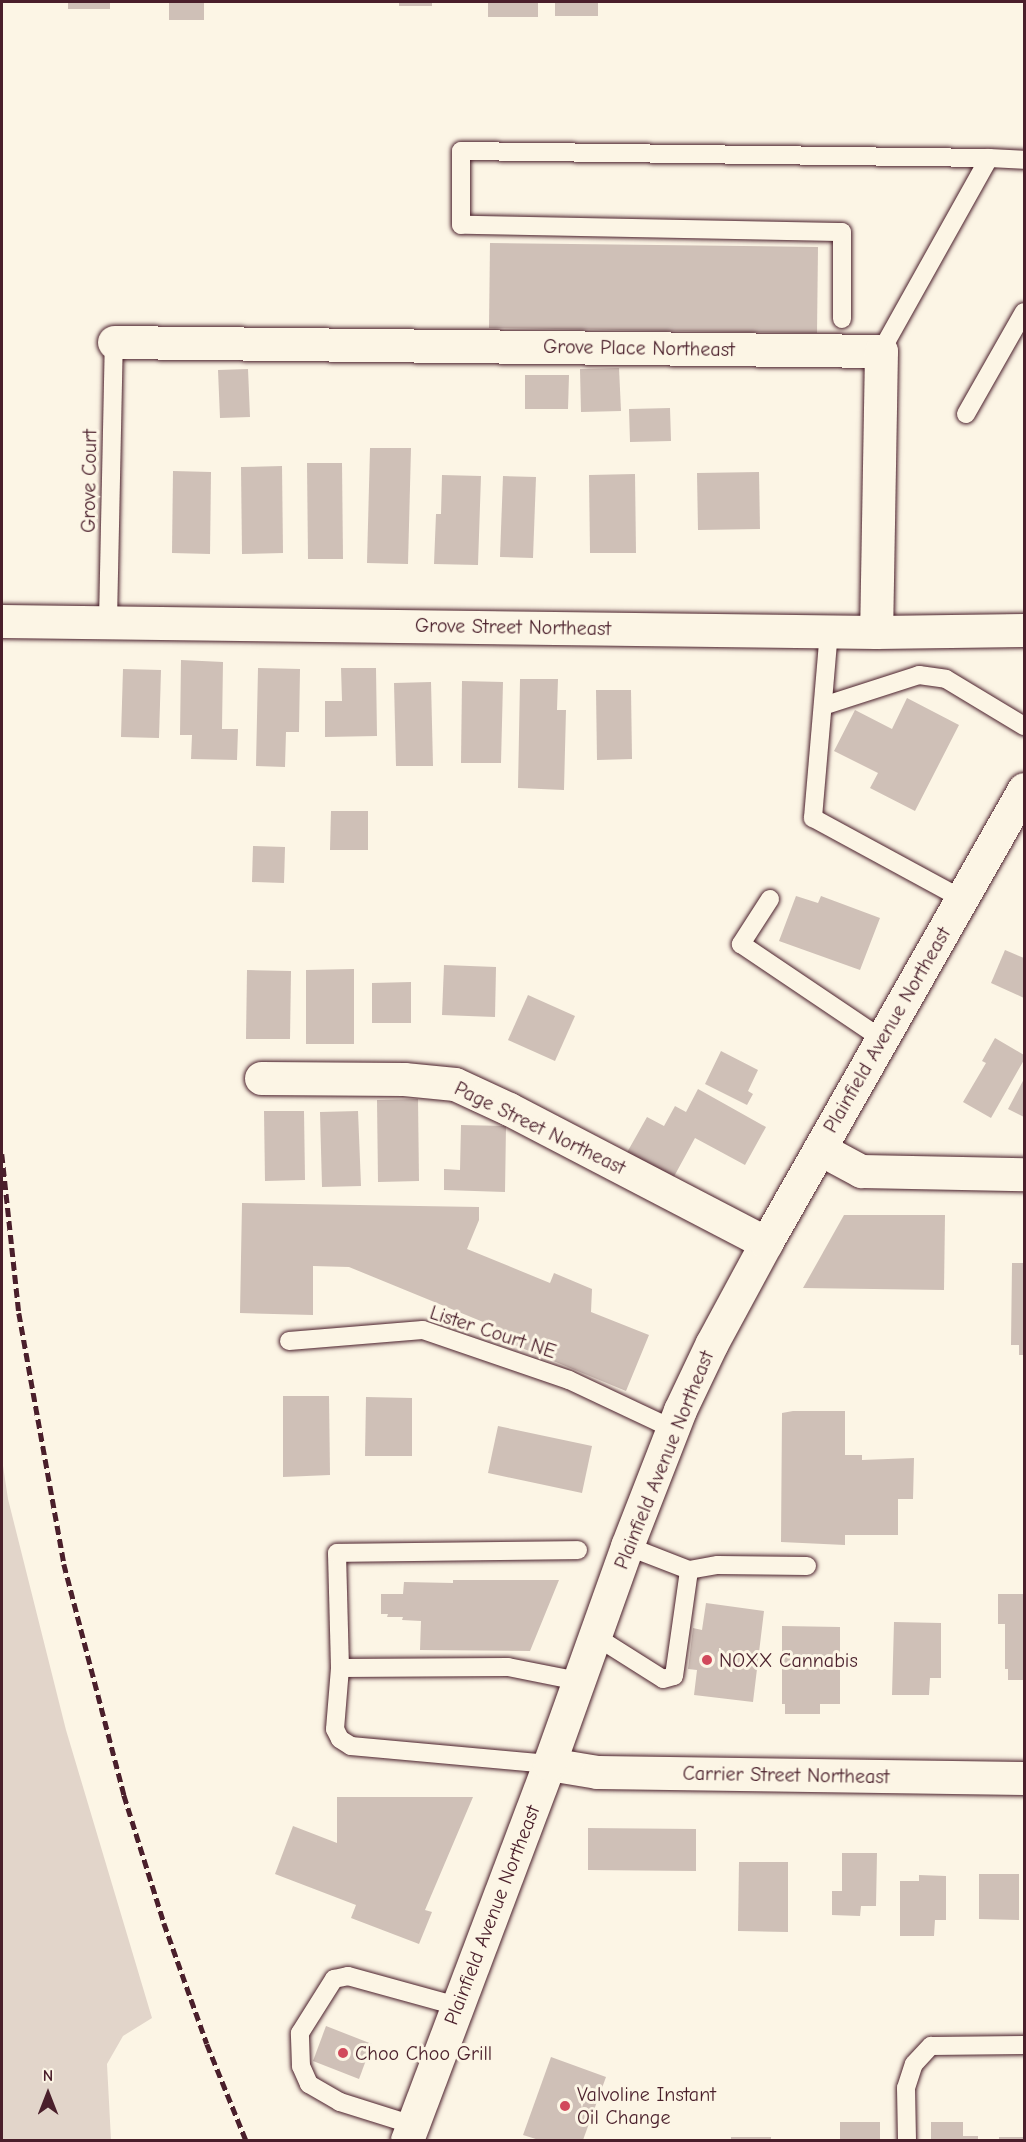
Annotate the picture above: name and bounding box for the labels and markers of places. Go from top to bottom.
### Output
place label: NOXX Cannabis [719,1648,858,1672]
marker: NOXX Cannabis [700,1653,714,1667]
place label: Choo Choo Grill [355,2041,492,2065]
marker: Choo Choo Grill [336,2046,350,2060]
place label: Valvoline Instant Oil Change [577,2082,716,2129]
marker: Valvoline Instant Oil Change [558,2099,572,2113]

